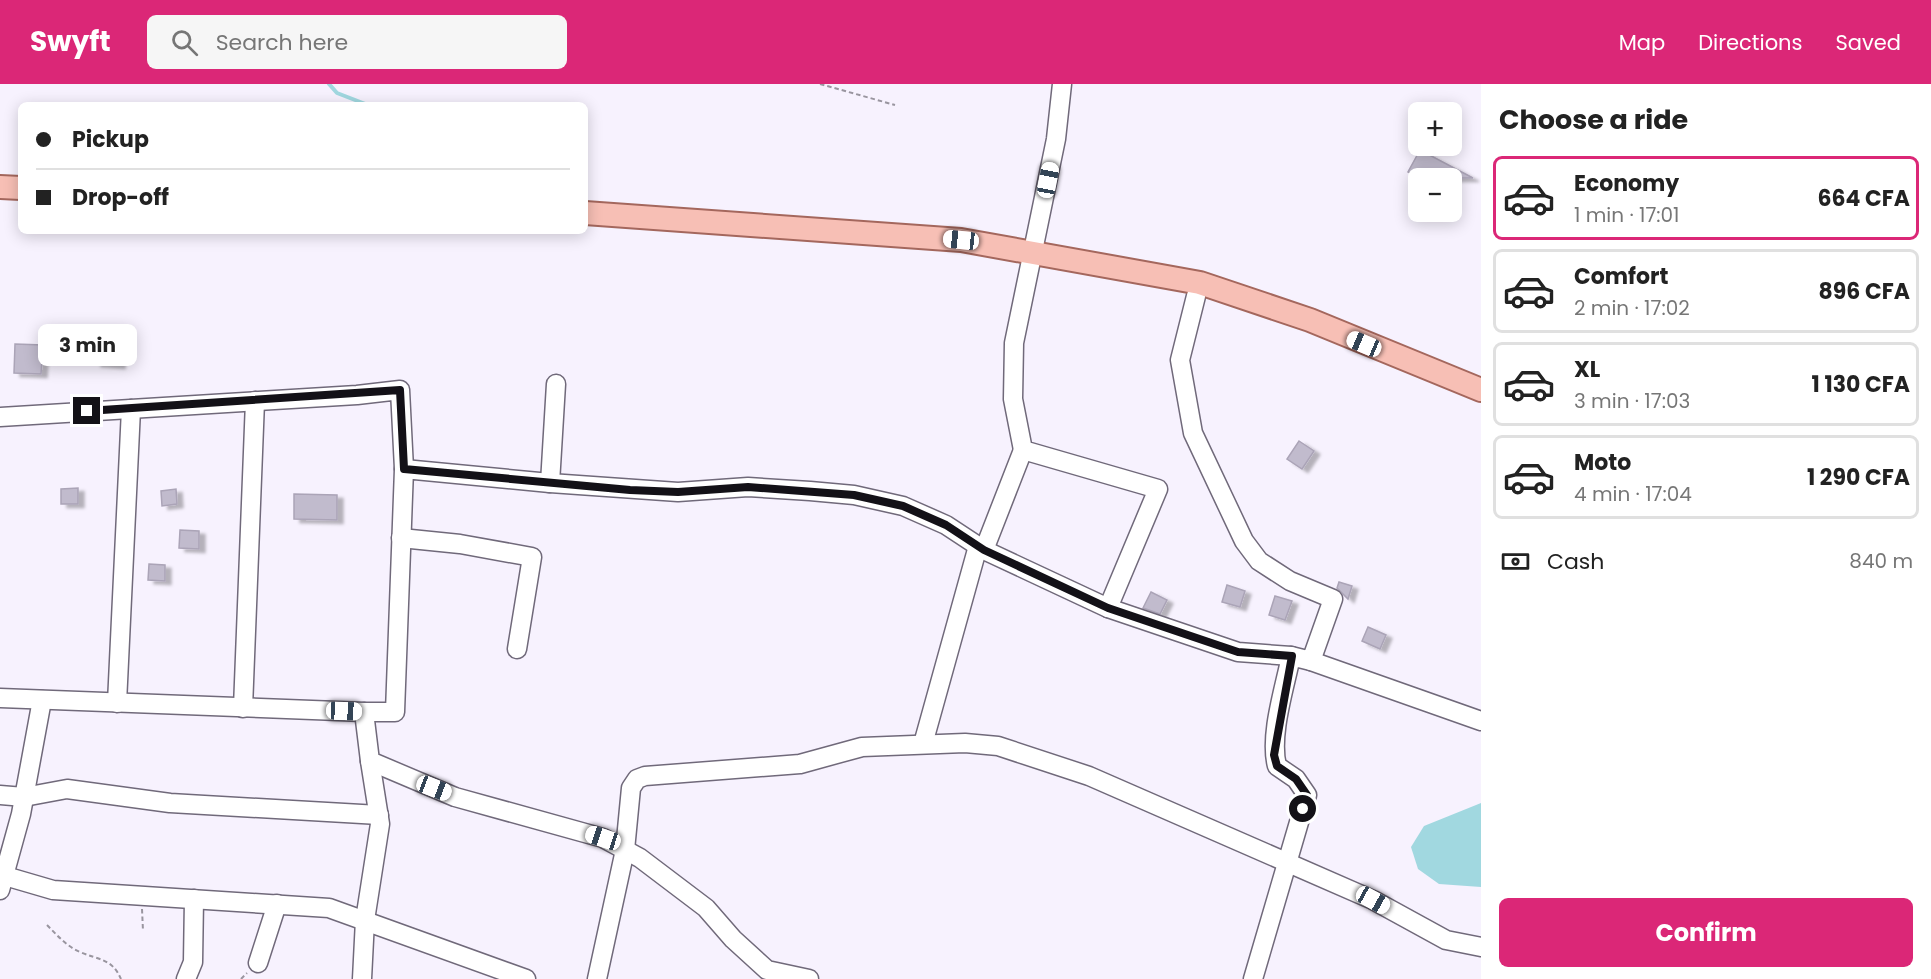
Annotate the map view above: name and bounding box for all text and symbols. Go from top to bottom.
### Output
search box [147,15,567,69]
text: Swyft [30,22,111,61]
icon: search [168,26,201,59]
text: Search here [216,27,348,58]
text: Map [1619,28,1665,57]
text: Directions [1698,28,1802,57]
text: Saved [1835,28,1901,57]
text: Choose a ride [1499,101,1688,138]
map controls [1408,102,1462,222]
button: + [1408,102,1462,156]
text: Pickup [72,124,149,155]
car [1036,161,1060,199]
button: − [1408,168,1462,222]
text: Economy [1574,168,1679,199]
icon: car [1502,171,1556,225]
text: Drop-off [72,182,169,213]
text: 664 CFA [1817,183,1910,214]
text: 1 min · 17:01 [1574,201,1680,229]
car [942,229,980,251]
text: Comfort [1574,261,1668,292]
icon: car [1502,264,1556,318]
text: 896 CFA [1819,276,1910,307]
text: 2 min · 17:02 [1574,294,1690,322]
callout: 3 min [38,324,136,366]
car [1344,329,1384,359]
text: 3 min [59,331,116,359]
text: XL [1574,354,1600,385]
icon: car [1502,357,1556,411]
text: 1 130 CFA [1811,369,1910,400]
text: 3 min · 17:03 [1574,387,1690,415]
route end [73,397,100,424]
text: Moto [1574,447,1631,478]
icon: car [1502,450,1556,504]
text: 1 290 CFA [1807,462,1910,493]
text: 4 min · 17:04 [1574,480,1692,508]
icon: cash [1499,545,1532,578]
text: Cash [1547,546,1604,577]
text: 840 m [1849,547,1913,575]
car [326,701,362,721]
car [414,773,454,803]
route start [1289,795,1316,822]
car [583,824,623,852]
car [1353,883,1393,917]
button: Confirm [1499,898,1913,967]

